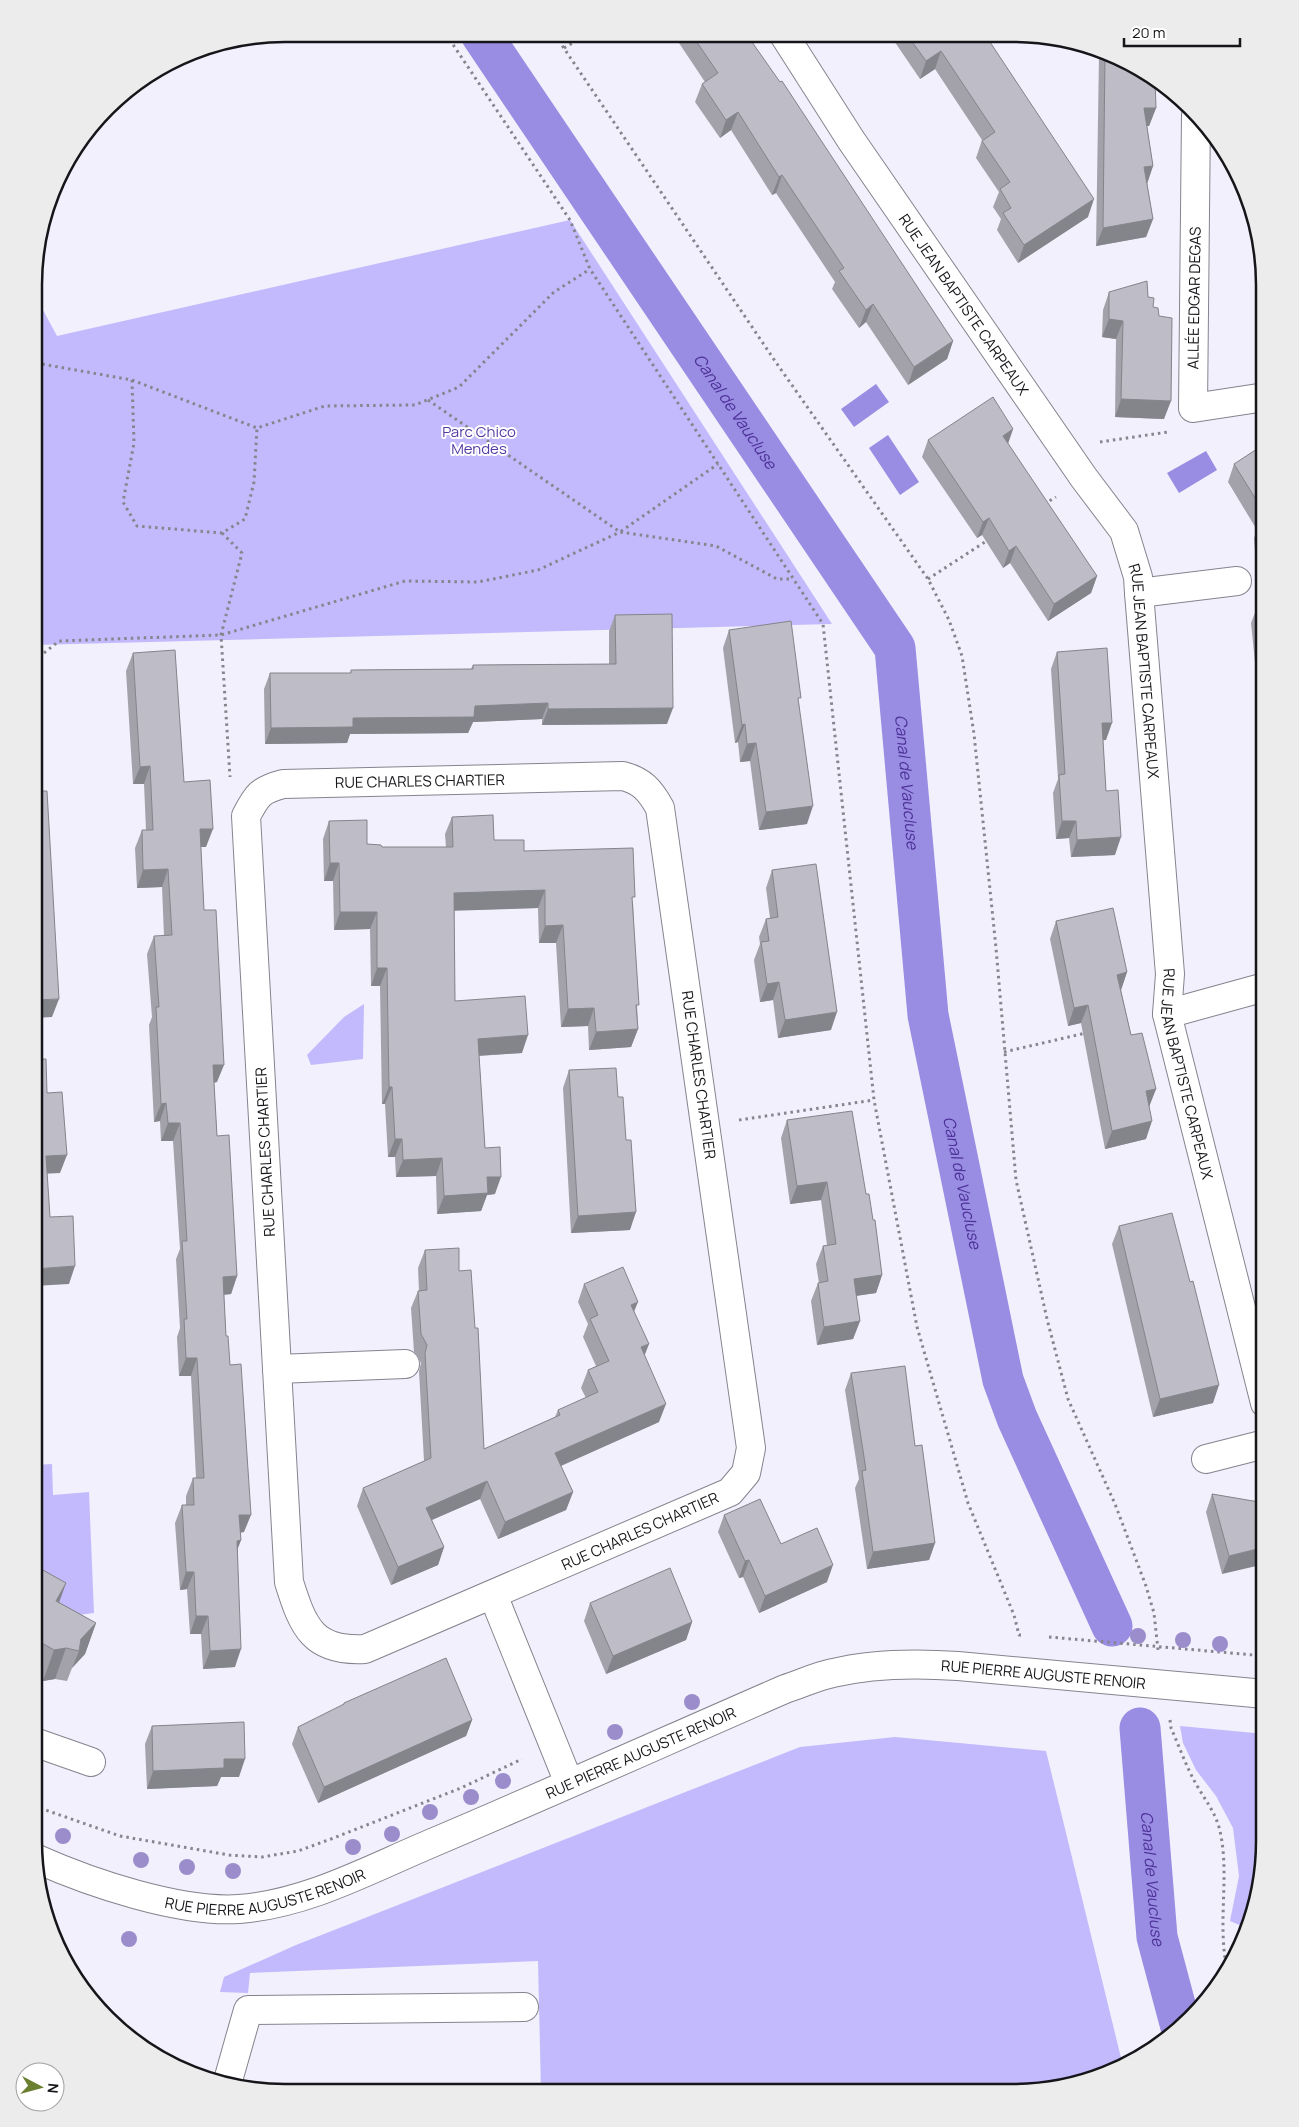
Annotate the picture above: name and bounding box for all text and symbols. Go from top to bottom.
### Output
scale bar [1124,15,1240,47]
text: 20 m [1132,22,1165,43]
street label: RUE JEAN BAPTISTE CARPEAUX [894,209,1034,399]
street label: ALLÉE EDGAR DEGAS [1182,226,1206,370]
water label: Canal de Vaucluse [689,349,783,475]
park label: Parc Chico Mendes [442,421,516,459]
street label: RUE JEAN BAPTISTE CARPEAUX [1124,561,1165,780]
water label: Canal de Vaucluse [890,714,924,852]
street label: RUE CHARLES CHARTIER [335,769,505,793]
street label: RUE JEAN BAPTISTE CARPEAUX [1156,967,1219,1181]
street label: RUE CHARLES CHARTIER [677,989,721,1161]
street label: RUE CHARLES CHARTIER [250,1067,280,1237]
water label: Canal de Vaucluse [938,1114,987,1252]
street label: RUE CHARLES CHARTIER [558,1487,722,1575]
street label: RUE PIERRE AUGUSTE RENOIR [941,1654,1147,1694]
street label: RUE PIERRE AUGUSTE RENOIR [542,1701,739,1803]
water label: Canal de Vaucluse [1136,1810,1170,1950]
street label: RUE PIERRE AUGUSTE RENOIR [163,1863,368,1920]
north arrow [15,2062,65,2112]
text: N [43,2082,63,2094]

